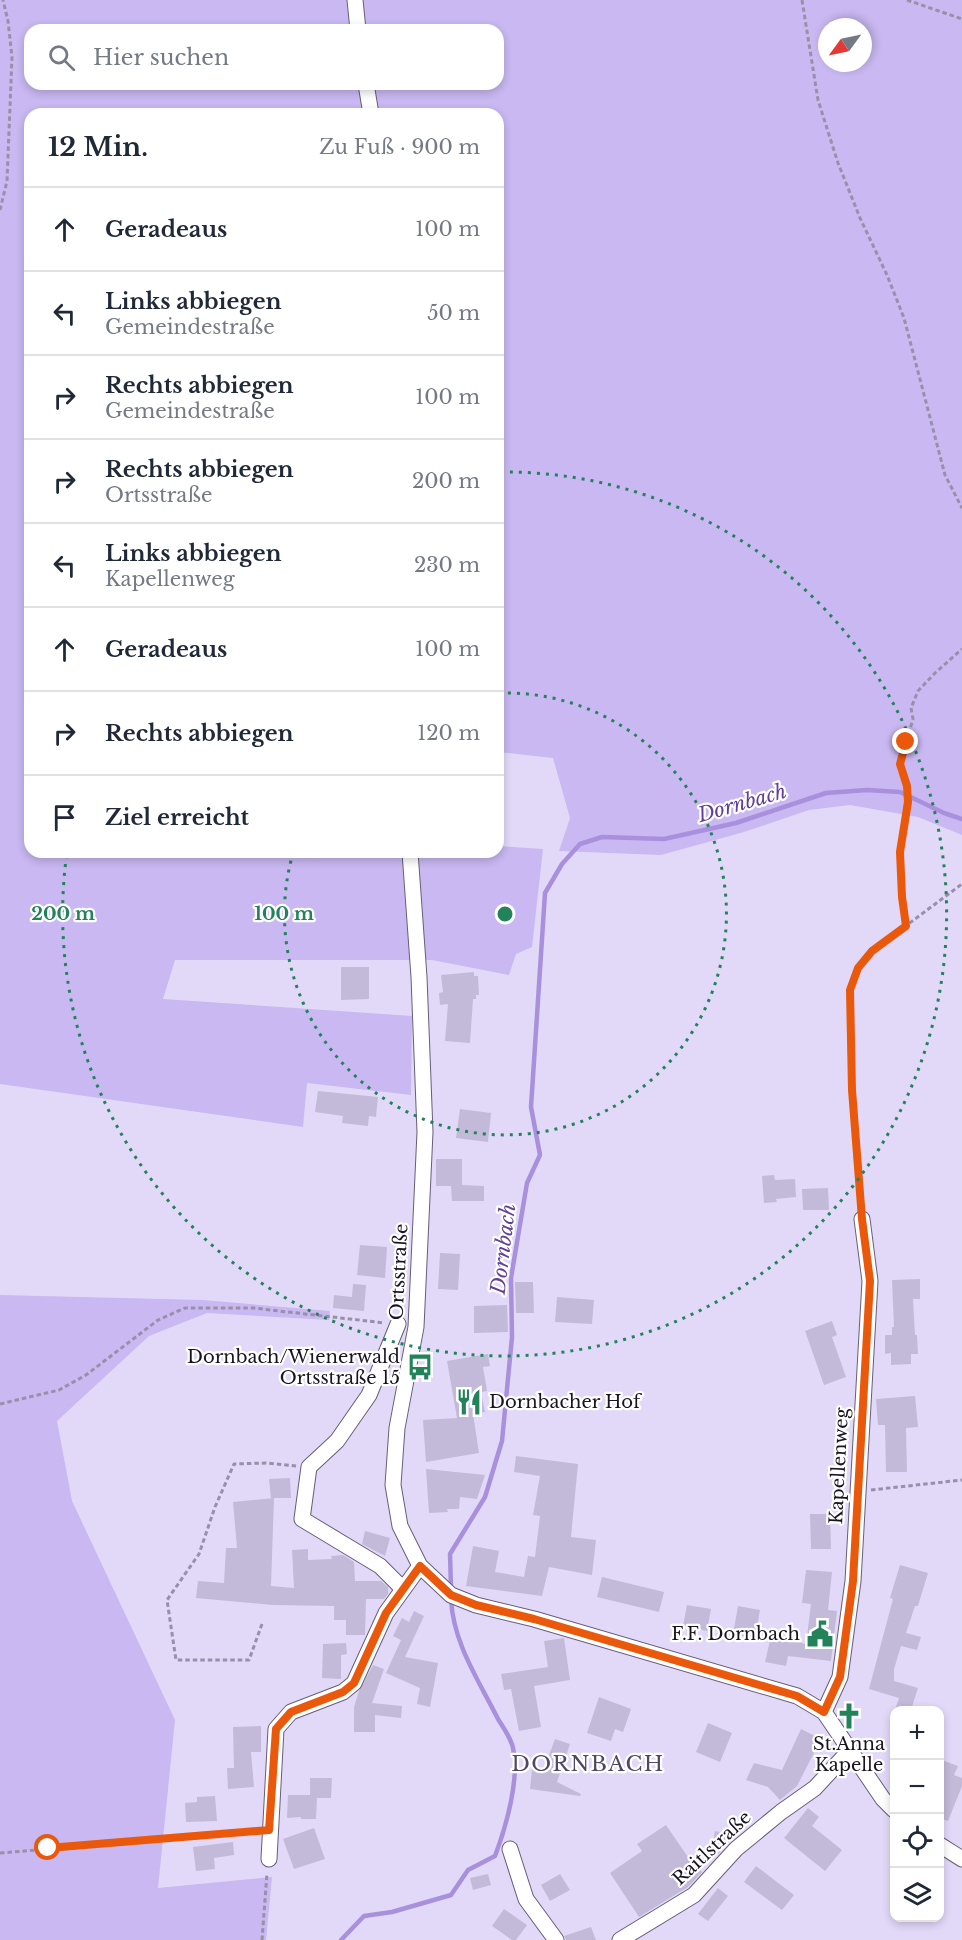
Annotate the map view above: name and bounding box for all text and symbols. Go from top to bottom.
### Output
north arrow [818,18,872,72]
search box [24,24,504,90]
icon: search [45,41,78,74]
text: Hier suchen [93,44,229,71]
text: 12 Min. [48,131,148,163]
text: Zu Fuß · 900 m [319,135,480,159]
icon: ahead [48,213,81,246]
text: Geradeaus [105,216,227,243]
text: 100 m [415,217,480,241]
text: Links abbiegen [105,288,282,315]
icon: left [48,297,81,330]
text: 50 m [427,301,480,325]
text: Gemeindestraße [105,315,275,339]
text: Rechts abbiegen [105,372,294,399]
icon: right [48,381,81,414]
text: 100 m [415,385,480,409]
text: Gemeindestraße [105,399,275,423]
text: Rechts abbiegen [105,456,294,483]
icon: right [48,465,81,498]
text: 200 m [412,469,480,493]
text: Ortsstraße [105,483,212,507]
text: Links abbiegen [105,540,282,567]
icon: left [48,549,81,582]
text: 230 m [414,553,480,577]
text: Kapellenweg [105,567,235,591]
icon: ahead [48,633,81,666]
text: Geradeaus [105,636,227,663]
text: 100 m [415,637,480,661]
icon: right [48,717,81,750]
text: Rechts abbiegen [105,720,294,747]
text: 120 m [417,721,480,745]
route end [892,728,918,754]
water label: Dornbach [694,779,789,827]
icon: arrive [48,801,81,834]
text: Ziel erreicht [105,804,249,831]
text: 200 m [31,903,95,925]
text: 100 m [254,903,314,925]
centre of rings [495,904,515,924]
water label: Dornbach [485,1202,520,1297]
street label: Ortsstraße [385,1223,413,1321]
place label: Dornbach/Wienerwald Ortsstraße 15 [187,1346,400,1389]
bus stop icon: Dornbach/Wienerwald Ortsstraße 15 [405,1352,435,1382]
restaurant icon: Dornbacher Hof [454,1387,484,1417]
place label: Dornbacher Hof [489,1391,643,1413]
street label: Kapellenweg [825,1407,853,1525]
public building icon: F.F. Dornbach [805,1619,835,1649]
place label: F.F. Dornbach [671,1623,800,1645]
church icon: St.Anna Kapelle [834,1701,864,1731]
map controls [890,1706,944,1922]
button: + [890,1706,944,1760]
place label: St.Anna Kapelle [813,1733,885,1776]
district label: DORNBACH [511,1751,665,1777]
button: − [890,1760,944,1814]
street label: Raitlstraße [668,1806,756,1890]
button: locate [890,1814,944,1868]
route start [34,1834,60,1860]
button: layers [890,1868,944,1922]

